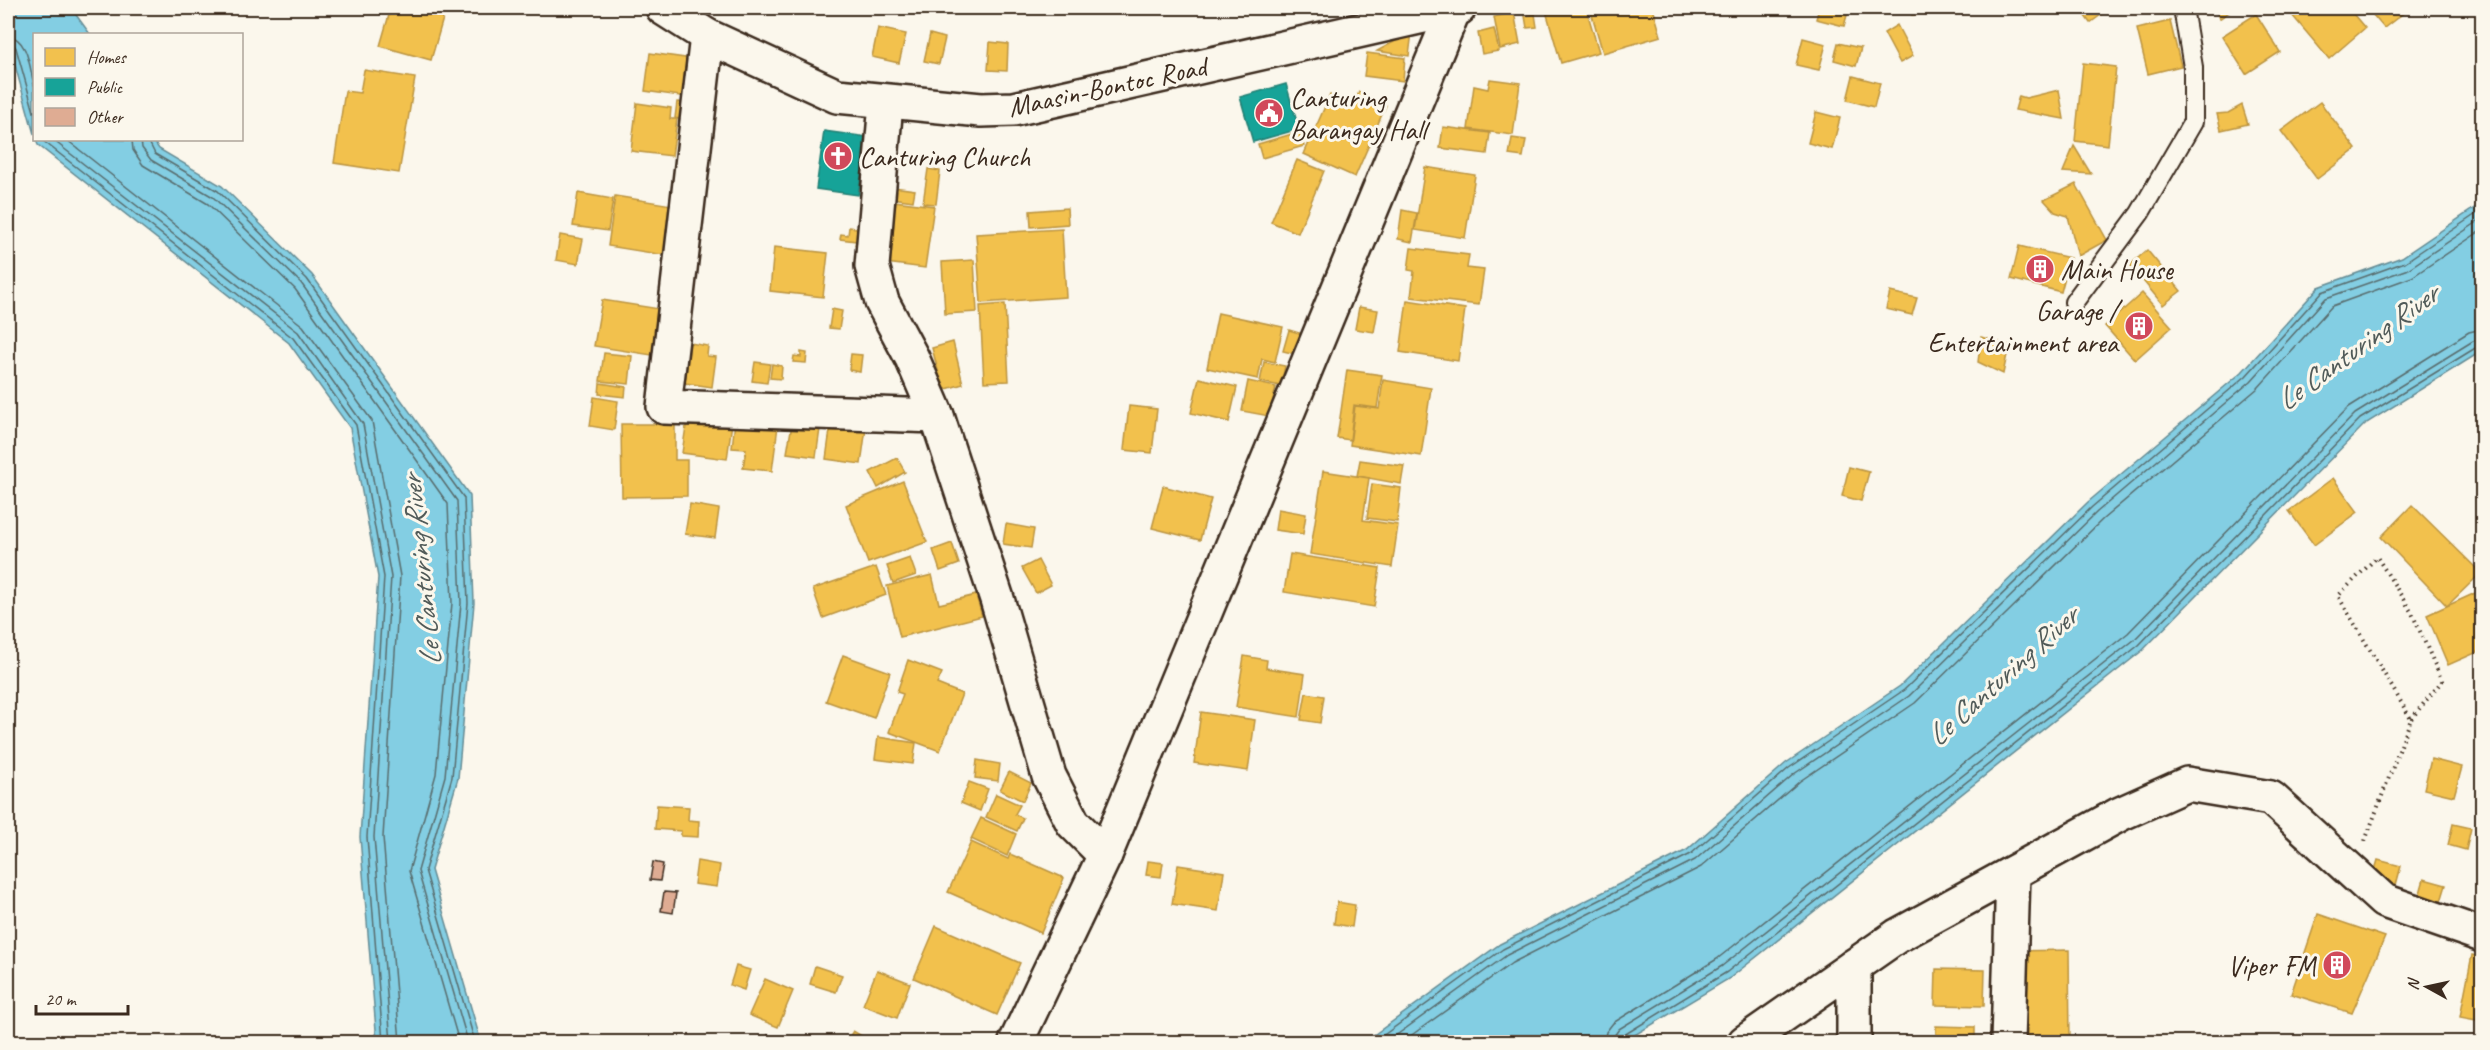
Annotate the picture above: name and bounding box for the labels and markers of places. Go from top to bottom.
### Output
place label: Canturing Barangay Hall [1290,80,1431,147]
public building icon: Canturing Barangay Hall [1253,97,1285,129]
place label: Canturing Church [859,139,1031,174]
church icon: Canturing Church [822,140,854,172]
place label: Main House [2061,252,2175,287]
building icon: Main House [2024,253,2056,285]
place label: Garage / Entertainment area [1928,293,2124,360]
building icon: Garage / Entertainment area [2123,310,2155,342]
place label: Viper FM [2228,948,2318,983]
building icon: Viper FM [2321,949,2353,981]

